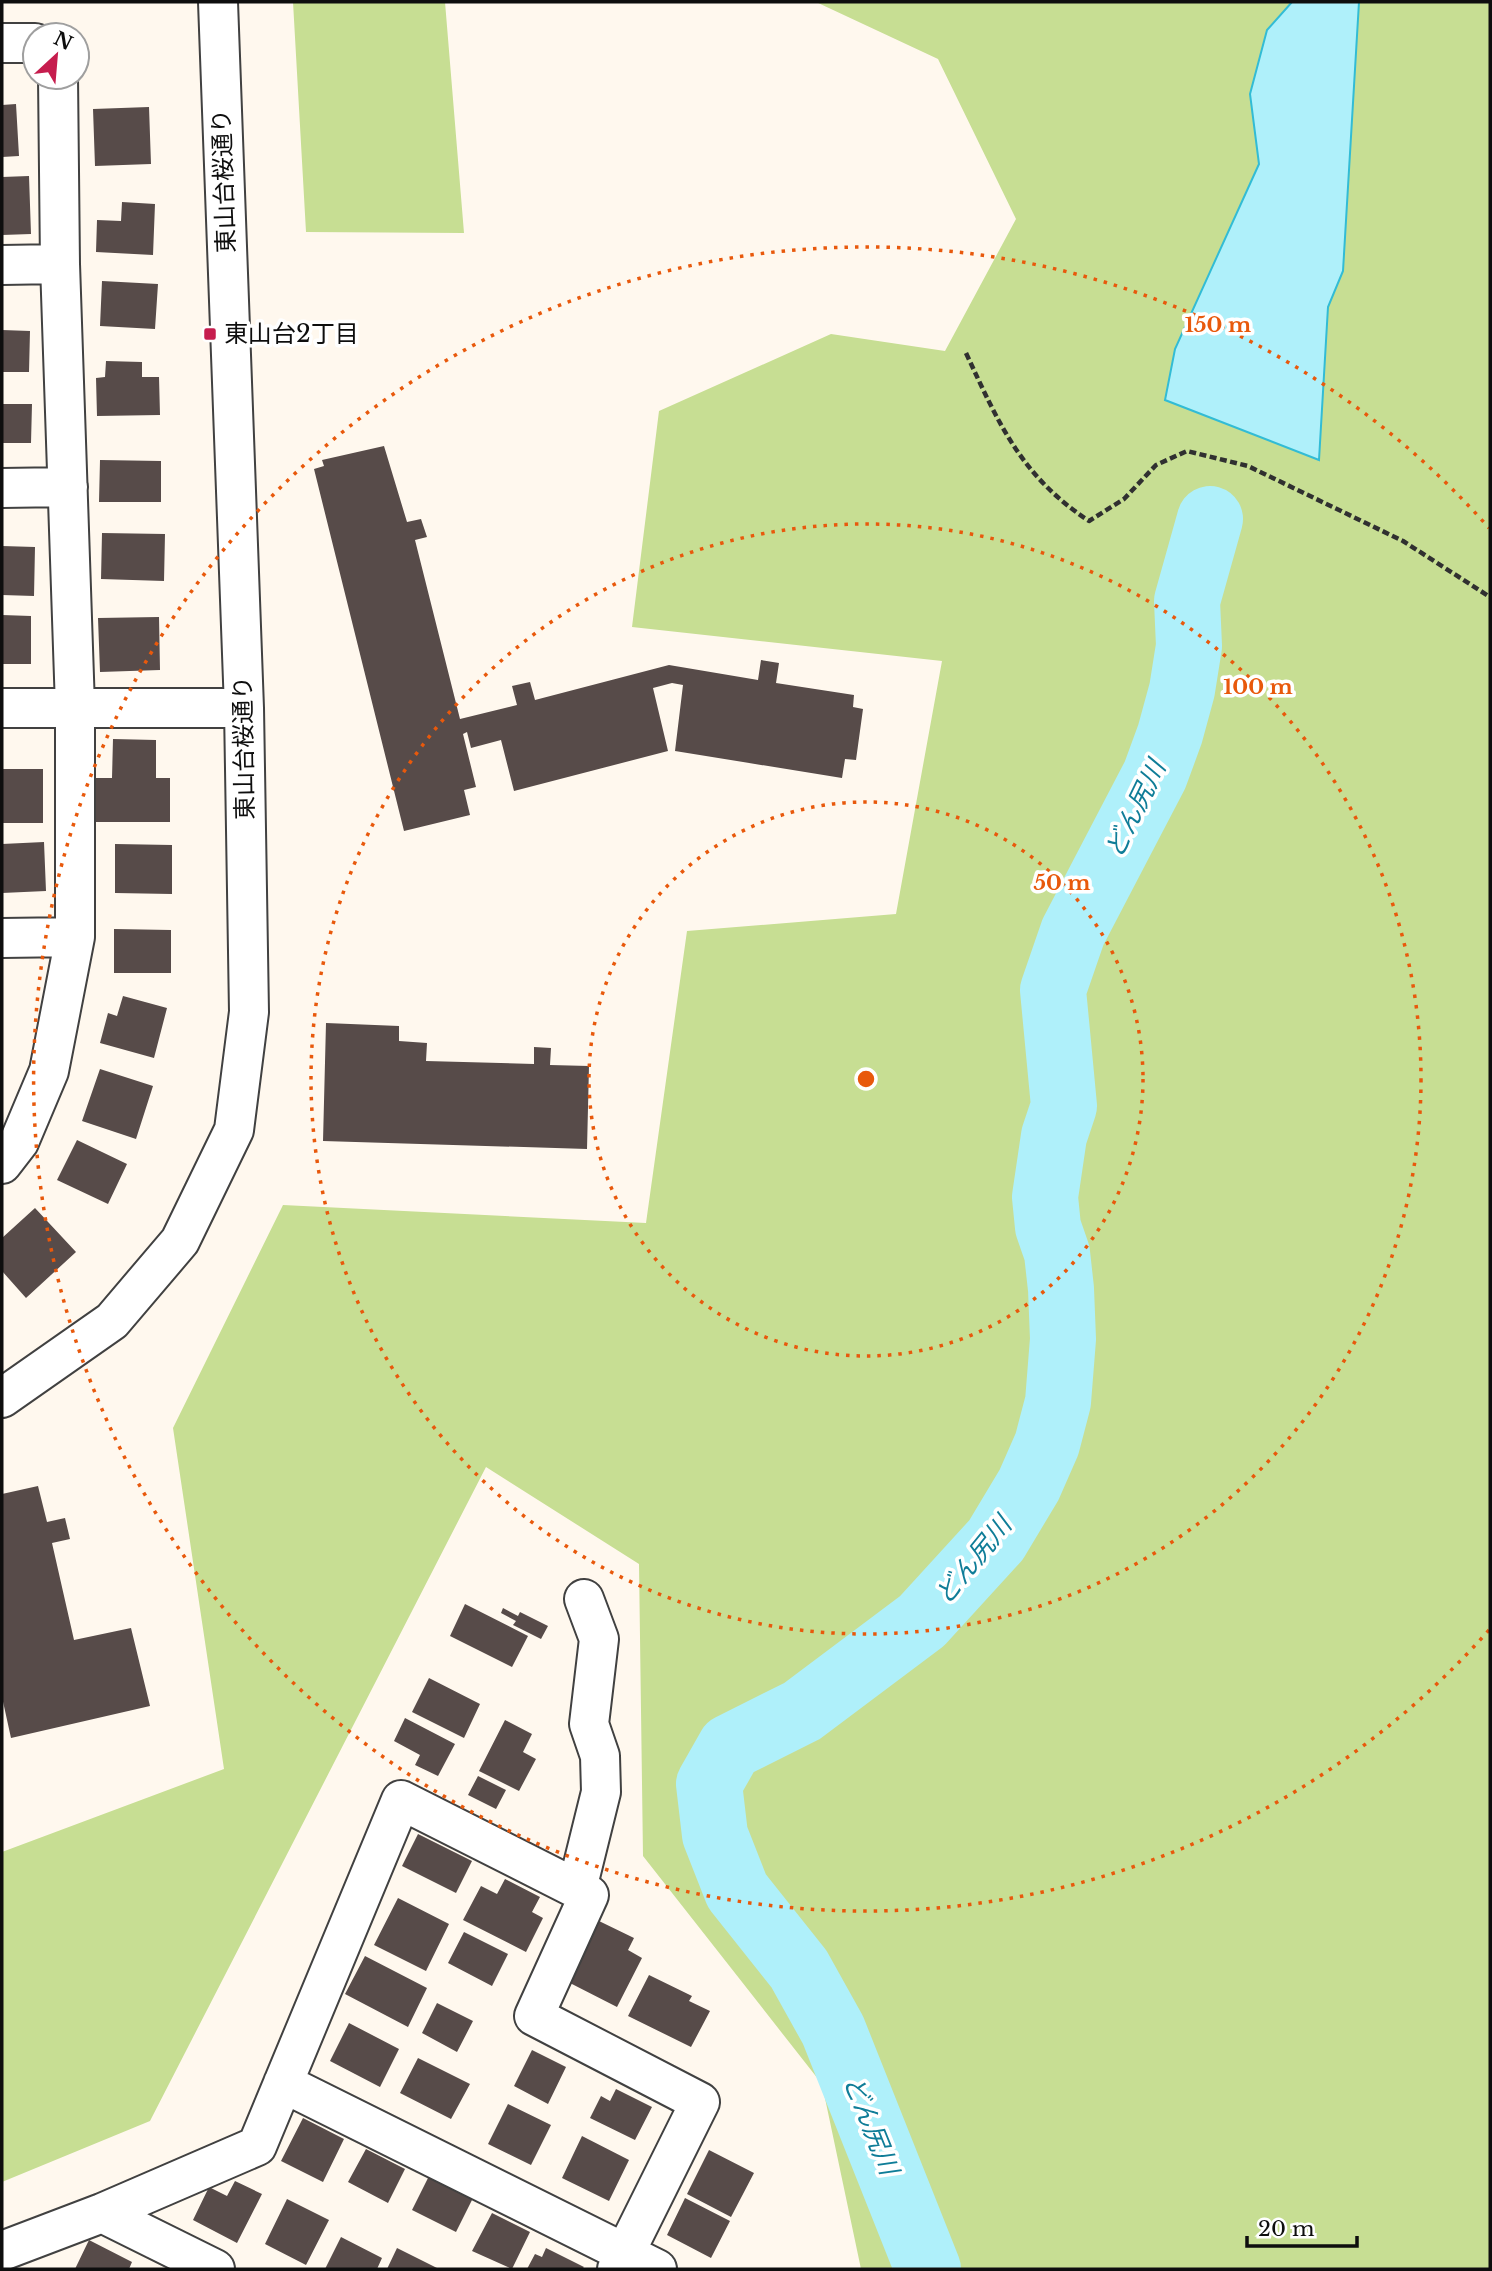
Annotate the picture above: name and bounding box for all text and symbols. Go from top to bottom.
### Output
north arrow [21,21,91,91]
text: N [50,27,76,55]
street label: 東山台桜通り [206,109,241,253]
text: 150 m [1185,312,1251,338]
place label: 東山台2丁目 [224,319,359,348]
marker: 東山台2丁目 [202,326,218,342]
text: 100 m [1223,674,1293,700]
street label: 東山台桜通り [228,676,259,820]
water label: どん尻川 [1098,753,1173,863]
text: 50 m [1033,870,1091,896]
centre of rings [854,1067,878,1091]
water label: どん尻川 [928,1507,1020,1610]
water label: どん尻川 [837,2071,906,2182]
scale bar [1247,2204,1357,2248]
text: 20 m [1258,2216,1315,2242]

